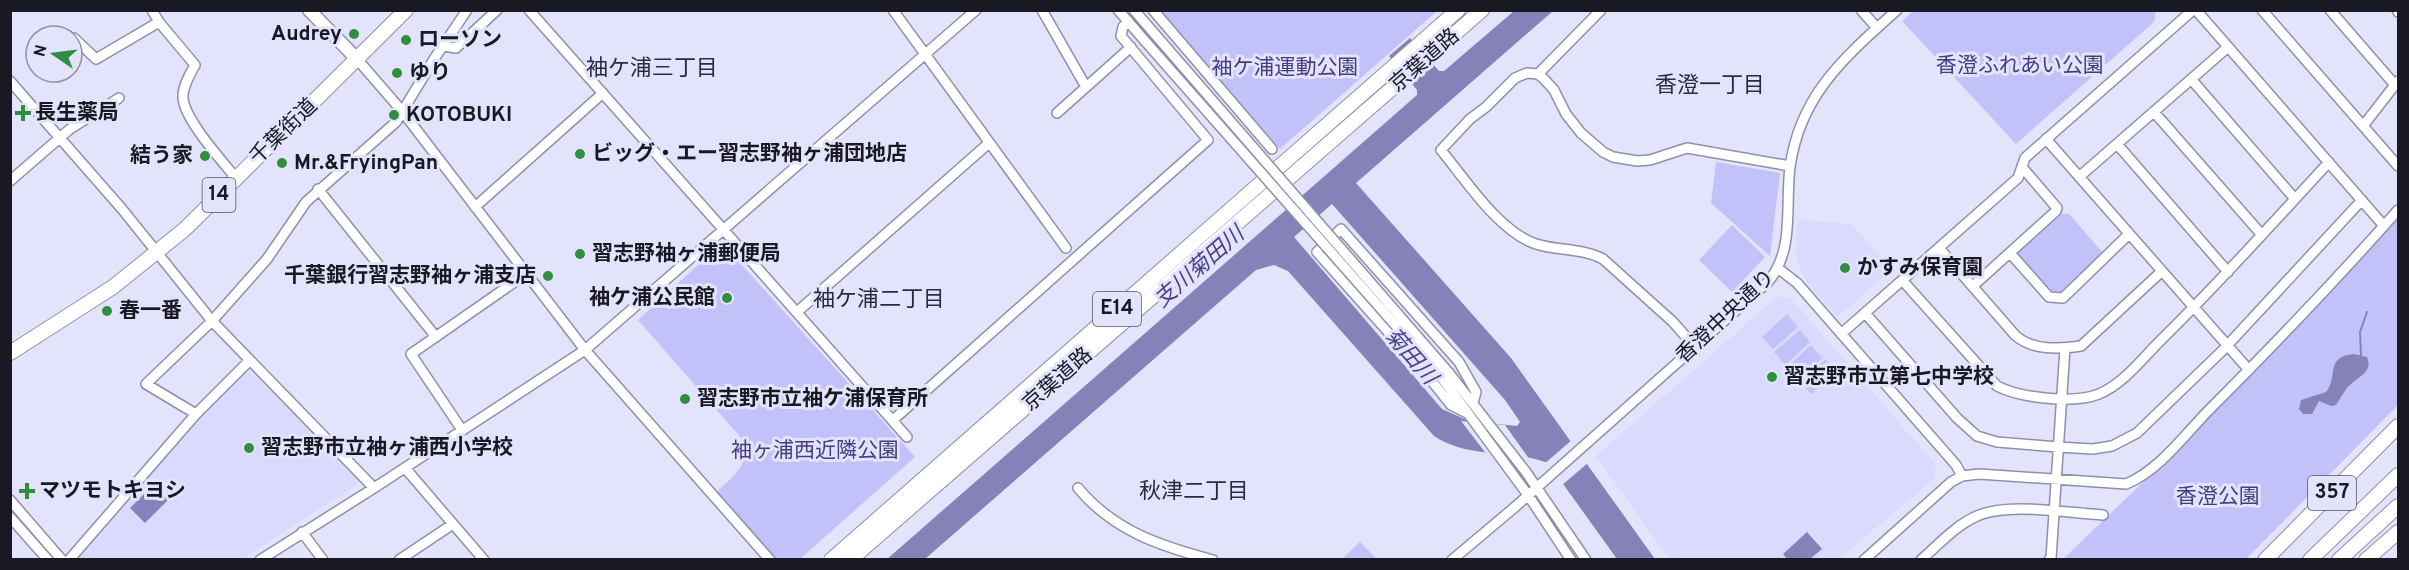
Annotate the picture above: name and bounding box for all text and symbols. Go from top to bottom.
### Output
place label: Audrey [271,21,342,48]
street label: 京葉道路 [1384,23,1466,99]
north arrow [24,24,84,84]
marker: Audrey [347,27,361,41]
place label: ローソン [418,27,502,54]
marker: ローソン [399,33,413,47]
text: N [30,43,52,59]
park label: 香澄ふれあい公園 [1936,53,2104,80]
park label: 袖ケ浦運動公園 [1212,55,1359,82]
district label: 袖ケ浦三丁目 [586,56,718,83]
place label: ゆり [409,60,451,87]
marker: ゆり [390,66,404,80]
district label: 香澄一丁目 [1655,73,1765,100]
street label: 千葉街道 [244,93,324,171]
place label: 長生薬局 [35,100,119,127]
place label: KOTOBUKI [406,102,512,129]
marker: 長生薬局 [16,106,30,120]
marker: KOTOBUKI [387,108,401,122]
place label: ビッグ・エー習志野袖ヶ浦団地店 [592,141,907,168]
place label: 結う家 [130,143,193,170]
marker: ビッグ・エー習志野袖ヶ浦団地店 [573,147,587,161]
marker: 結う家 [198,149,212,163]
place label: Mr.&FryingPan [294,150,438,177]
marker: Mr.&FryingPan [275,156,289,170]
road number: 14 [202,178,236,212]
water label: 支川菊田川 [1150,220,1252,314]
place label: 習志野袖ヶ浦郵便局 [592,241,781,268]
marker: 習志野袖ヶ浦郵便局 [573,247,587,261]
place label: かすみ保育園 [1857,255,1983,282]
marker: かすみ保育園 [1838,261,1852,275]
place label: 千葉銀行習志野袖ヶ浦支店 [284,263,536,290]
street label: 香澄中央通り [1671,264,1781,370]
marker: 千葉銀行習志野袖ヶ浦支店 [541,269,555,283]
place label: 袖ケ浦公民館 [589,285,715,312]
district label: 袖ケ浦二丁目 [813,287,945,314]
marker: 袖ケ浦公民館 [720,291,734,305]
road number: E14 [1093,292,1141,326]
place label: 春一番 [119,298,182,325]
marker: 春一番 [100,304,114,318]
water label: 菊田川 [1378,323,1443,392]
street label: 京葉道路 [1017,342,1099,418]
place label: 習志野市立第七中学校 [1784,364,1994,391]
marker: 習志野市立第七中学校 [1765,370,1779,384]
place label: 習志野市立袖ケ浦保育所 [697,386,928,413]
marker: 習志野市立袖ケ浦保育所 [678,392,692,406]
place label: 習志野市立袖ヶ浦西小学校 [261,435,513,462]
park label: 袖ヶ浦西近隣公園 [731,438,899,465]
marker: 習志野市立袖ヶ浦西小学校 [242,441,256,455]
road number: 357 [2308,476,2356,510]
place label: マツモトキヨシ [39,478,186,505]
district label: 秋津二丁目 [1139,479,1249,506]
marker: マツモトキヨシ [20,484,34,498]
park label: 香澄公園 [2176,484,2260,511]

